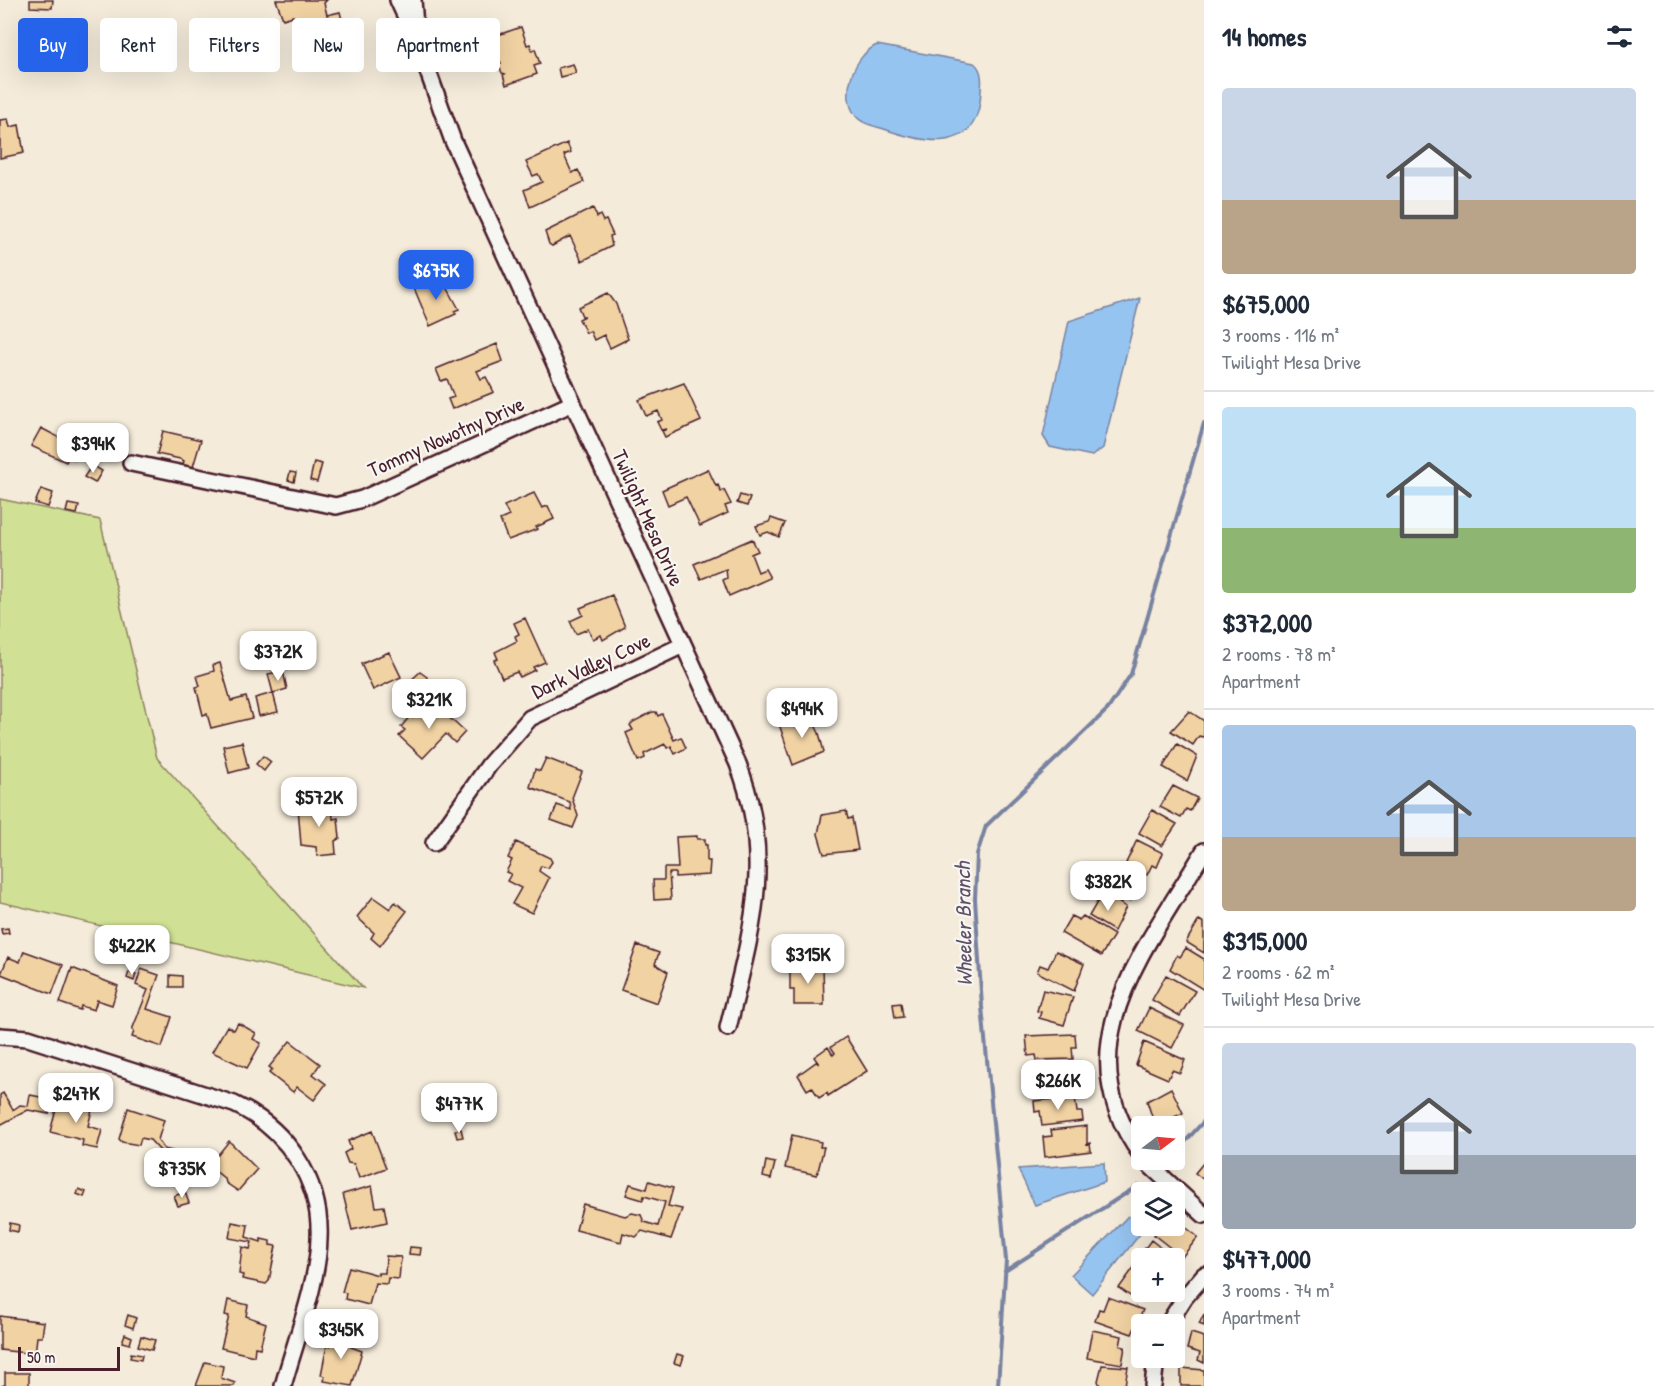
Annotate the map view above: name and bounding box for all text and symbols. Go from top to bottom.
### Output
chip: Buy [18,18,88,72]
chip: Rent [100,18,177,72]
chip: Filters [189,18,280,72]
chip: New [292,18,364,72]
chip: Apartment [376,18,500,72]
text: 14 homes [1222,19,1307,54]
icon: filters [1603,20,1636,53]
icon: home [1375,127,1483,235]
pin: $675K [394,250,478,301]
text: $675K [413,256,459,283]
text: $675,000 [1222,286,1310,321]
text: 3 rooms · 116 m² [1222,321,1339,348]
text: Twilight Mesa Drive [1222,348,1361,375]
street label: Tommy Nowotny Drive [363,389,529,484]
pin: $394K [51,423,135,474]
text: $394K [71,429,115,456]
street label: Twilight Mesa Drive [605,445,691,591]
icon: home [1375,446,1483,554]
text: $372,000 [1222,605,1312,640]
street label: Dark Valley Cove [527,625,655,706]
pin: $372K [236,631,320,682]
text: $372K [254,637,302,664]
text: 2 rooms · 78 m² [1222,640,1336,667]
text: Apartment [1222,667,1300,694]
pin: $321K [387,679,471,730]
text: $321K [406,685,452,712]
pin: $494K [760,688,844,739]
text: $494K [781,694,823,721]
icon: home [1375,764,1483,872]
pin: $572K [277,777,361,828]
text: $572K [295,783,343,810]
water label: Wheeler Branch [947,860,979,986]
pin: $382K [1066,861,1150,912]
text: $382K [1084,867,1132,894]
text: $315,000 [1222,923,1307,958]
pin: $422K [90,925,174,976]
text: $422K [109,931,155,958]
pin: $315K [766,934,850,985]
text: $315K [785,940,831,967]
text: 2 rooms · 62 m² [1222,958,1334,985]
text: Twilight Mesa Drive [1222,985,1361,1012]
pin: $266K [1016,1060,1100,1111]
text: $266K [1035,1066,1081,1093]
pin: $247K [34,1073,118,1124]
text: $247K [52,1079,100,1106]
icon: home [1375,1082,1483,1190]
pin: $477K [417,1083,501,1134]
text: $477K [435,1089,483,1116]
north arrow [1131,1116,1185,1170]
map controls [1131,1116,1185,1368]
pin: $735K [140,1148,224,1199]
text: $735K [158,1154,206,1181]
button: layers [1131,1182,1185,1236]
text: $477,000 [1222,1241,1311,1276]
button: + [1131,1248,1185,1302]
text: 3 rooms · 74 m² [1222,1276,1334,1303]
text: Apartment [1222,1303,1300,1330]
pin: $345K [299,1309,383,1360]
button: − [1131,1314,1185,1368]
text: $345K [318,1315,364,1342]
scale bar [18,1344,120,1372]
text: 50 m [27,1346,56,1368]

